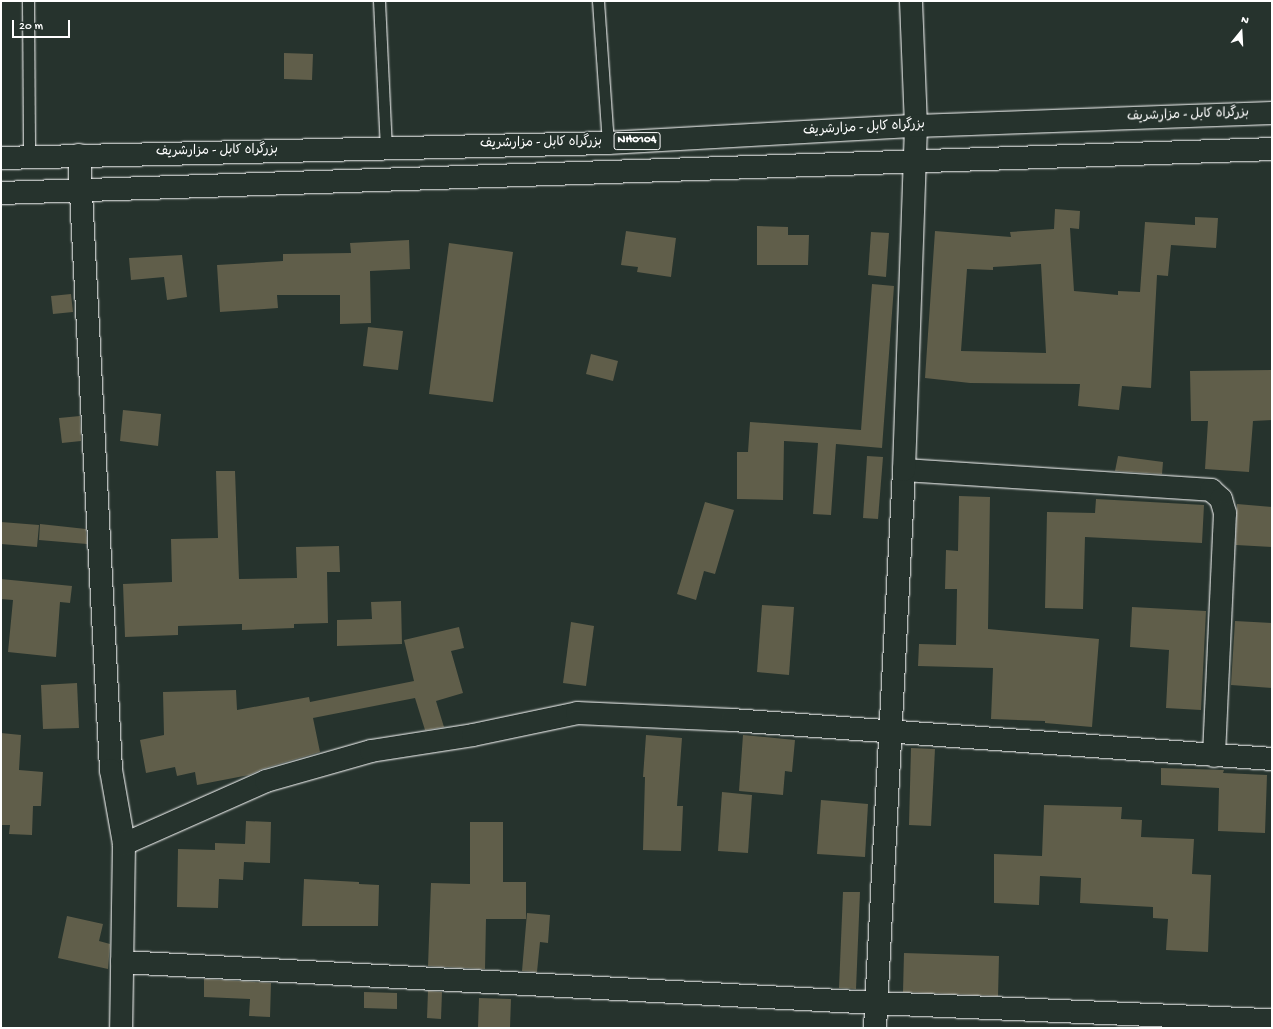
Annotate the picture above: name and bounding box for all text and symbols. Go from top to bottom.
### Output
scale bar [14,12,72,38]
north arrow [1221,12,1261,52]
text: N [1239,14,1250,27]
text: 20 m [19,20,43,34]
street label: بزرگراه کابل - مزارشریف [1127,106,1249,126]
street label: بزرگراه کابل - مزارشریف [803,118,925,140]
road number: NH0104 [613,131,661,151]
street label: بزرگراه کابل - مزارشریف [480,135,602,153]
street label: بزرگراه کابل - مزارشریف [156,143,278,161]

